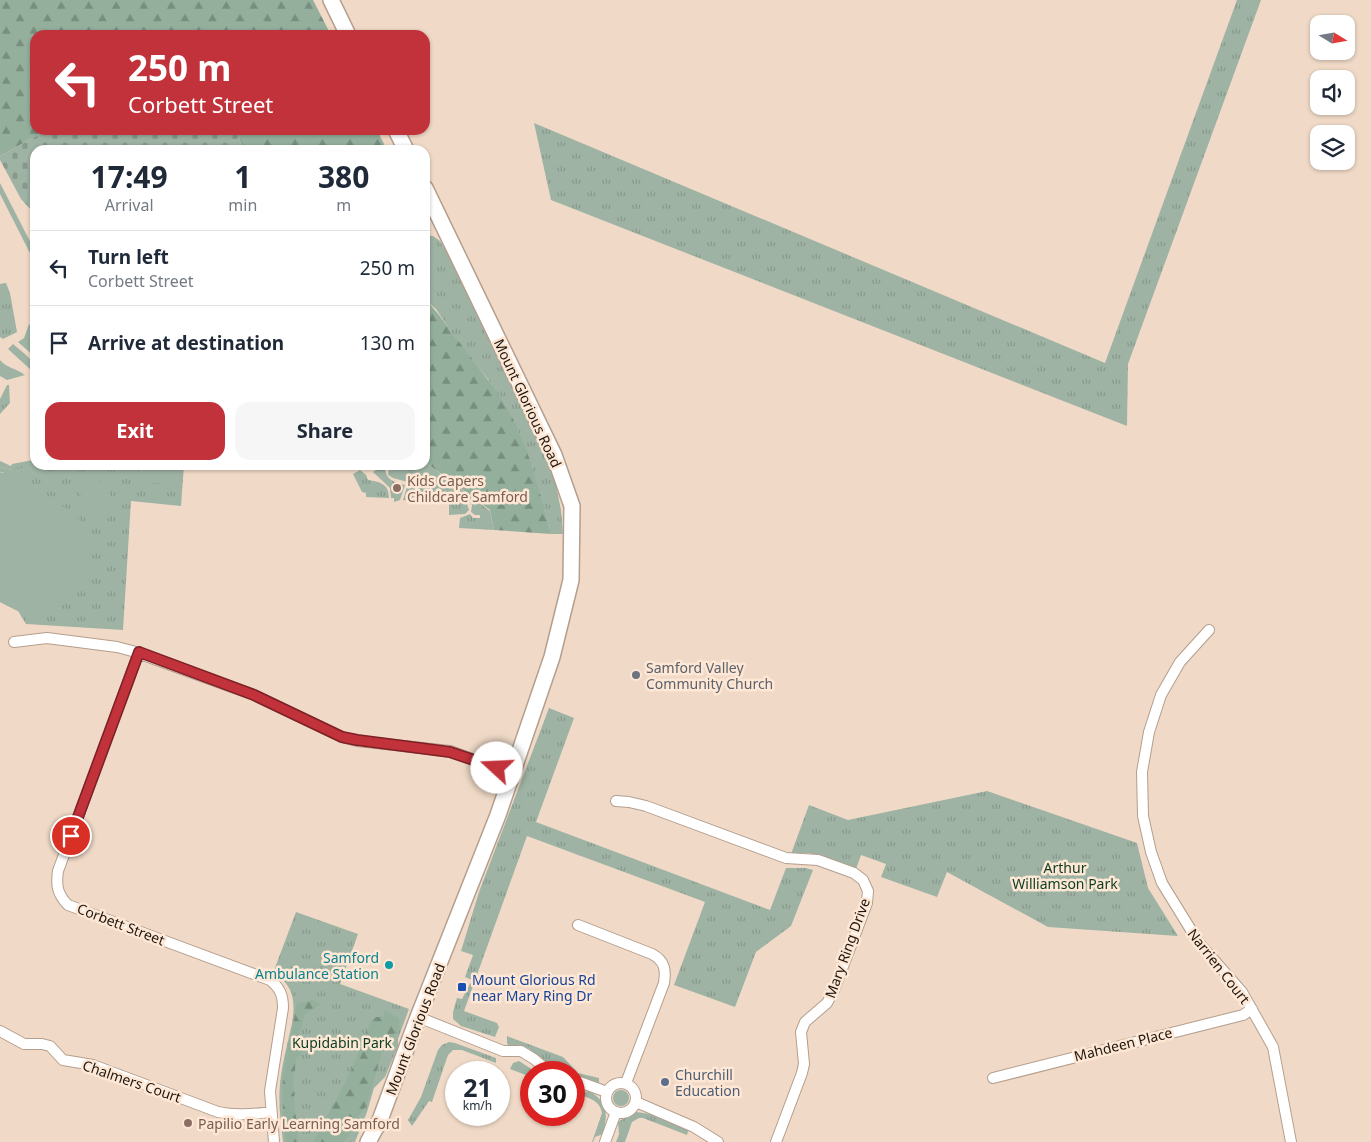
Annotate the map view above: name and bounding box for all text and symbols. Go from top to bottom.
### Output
north arrow [1310,15,1355,60]
map controls [1310,15,1355,170]
text: 250 m [128,44,231,91]
icon: left [45,50,110,115]
button: sound [1310,70,1355,115]
text: Corbett Street [128,89,273,119]
button: layers [1310,125,1355,170]
text: 17:49 [91,156,168,197]
text: 1 [234,156,251,197]
text: 380 [318,156,369,197]
text: Arrival [105,194,154,216]
text: min [228,194,257,216]
text: m [336,194,351,216]
text: Turn left [88,244,169,270]
icon: left [45,254,73,282]
text: 250 m [360,255,415,281]
text: Corbett Street [88,270,194,292]
icon: arrive [45,329,73,357]
text: Arrive at destination [88,330,284,356]
text: 130 m [360,330,415,356]
street label: Mount Glorious Road [490,336,566,470]
button: Exit [45,402,225,460]
button: Share [235,402,415,460]
place label: Kids Capers Childcare Samford [407,471,528,506]
marker: Kids Capers Childcare Samford [391,482,403,494]
place label: Samford Valley Community Church [646,658,773,693]
marker: Samford Valley Community Church [630,669,642,681]
position arrow [470,741,522,793]
pin [50,815,92,857]
icon: arrive [57,822,85,850]
park label: Arthur Williamson Park [1012,858,1118,893]
street label: Mary Ring Drive [820,895,874,1001]
street label: Corbett Street [74,899,168,949]
street label: Narrien Court [1184,924,1254,1008]
place label: Samford Ambulance Station [255,948,379,983]
marker: Samford Ambulance Station [383,959,395,971]
street label: Mount Glorious Road [381,960,449,1098]
place label: Mount Glorious Rd near Mary Ring Dr [472,970,596,1005]
marker: Mount Glorious Rd near Mary Ring Dr [456,981,468,993]
street label: Mahdeen Place [1072,1023,1174,1065]
park label: Kupidabin Park [292,1033,393,1052]
street label: Chalmers Court [80,1055,184,1107]
speed limit sign: 30 [520,1061,585,1126]
place label: Churchill Education [675,1065,740,1100]
text: 21 [463,1070,492,1104]
marker: Churchill Education [659,1076,671,1088]
text: km/h [463,1097,492,1114]
place label: Papilio Early Learning Samford [198,1114,400,1133]
marker: Papilio Early Learning Samford [182,1117,194,1129]

